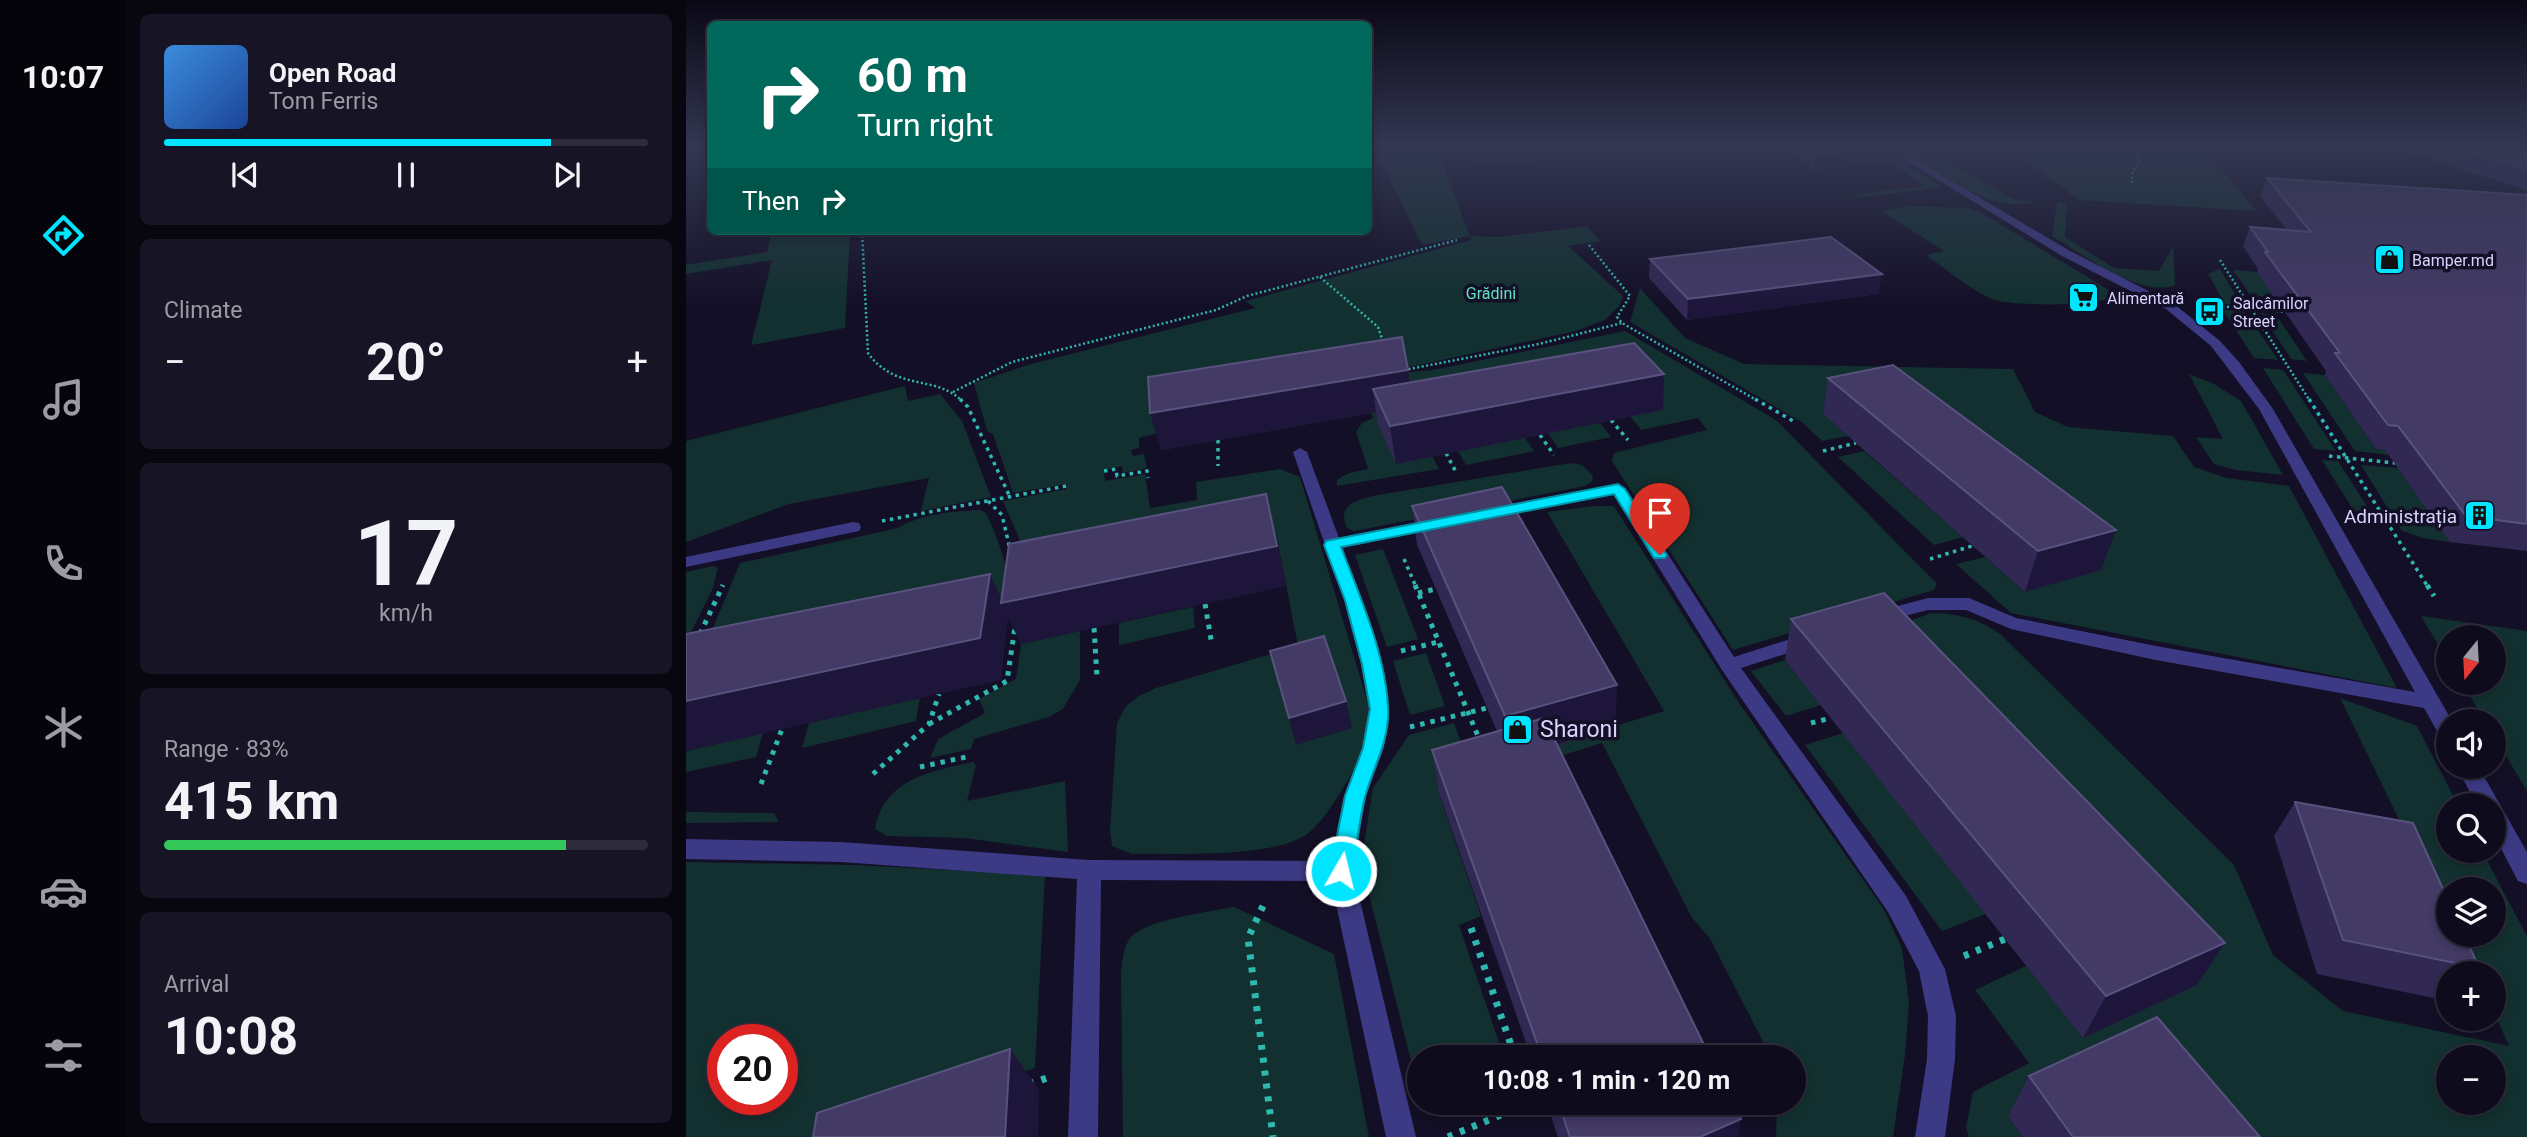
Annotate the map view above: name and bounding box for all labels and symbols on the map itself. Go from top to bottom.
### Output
shop icon: Bamper.md [2372,243,2406,277]
place label: Bamper.md [2412,251,2494,270]
supermarket icon: Alimentară [2067,281,2101,315]
park label: Grădini [1466,284,1516,303]
place label: Alimentară [2107,289,2184,308]
place label: Salcâmilor Street [2233,294,2309,331]
bus stop icon: Salcâmilor Street [2193,295,2227,329]
pin [1630,483,1690,555]
building icon: Administrația [2463,499,2497,533]
place label: Administrația [2344,505,2457,528]
north arrow [2436,625,2506,695]
shop icon: Sharoni [1500,712,1534,746]
place label: Sharoni [1540,716,1618,743]
position arrow [1304,834,1378,908]
speed limit sign: 20 [707,1024,798,1115]

